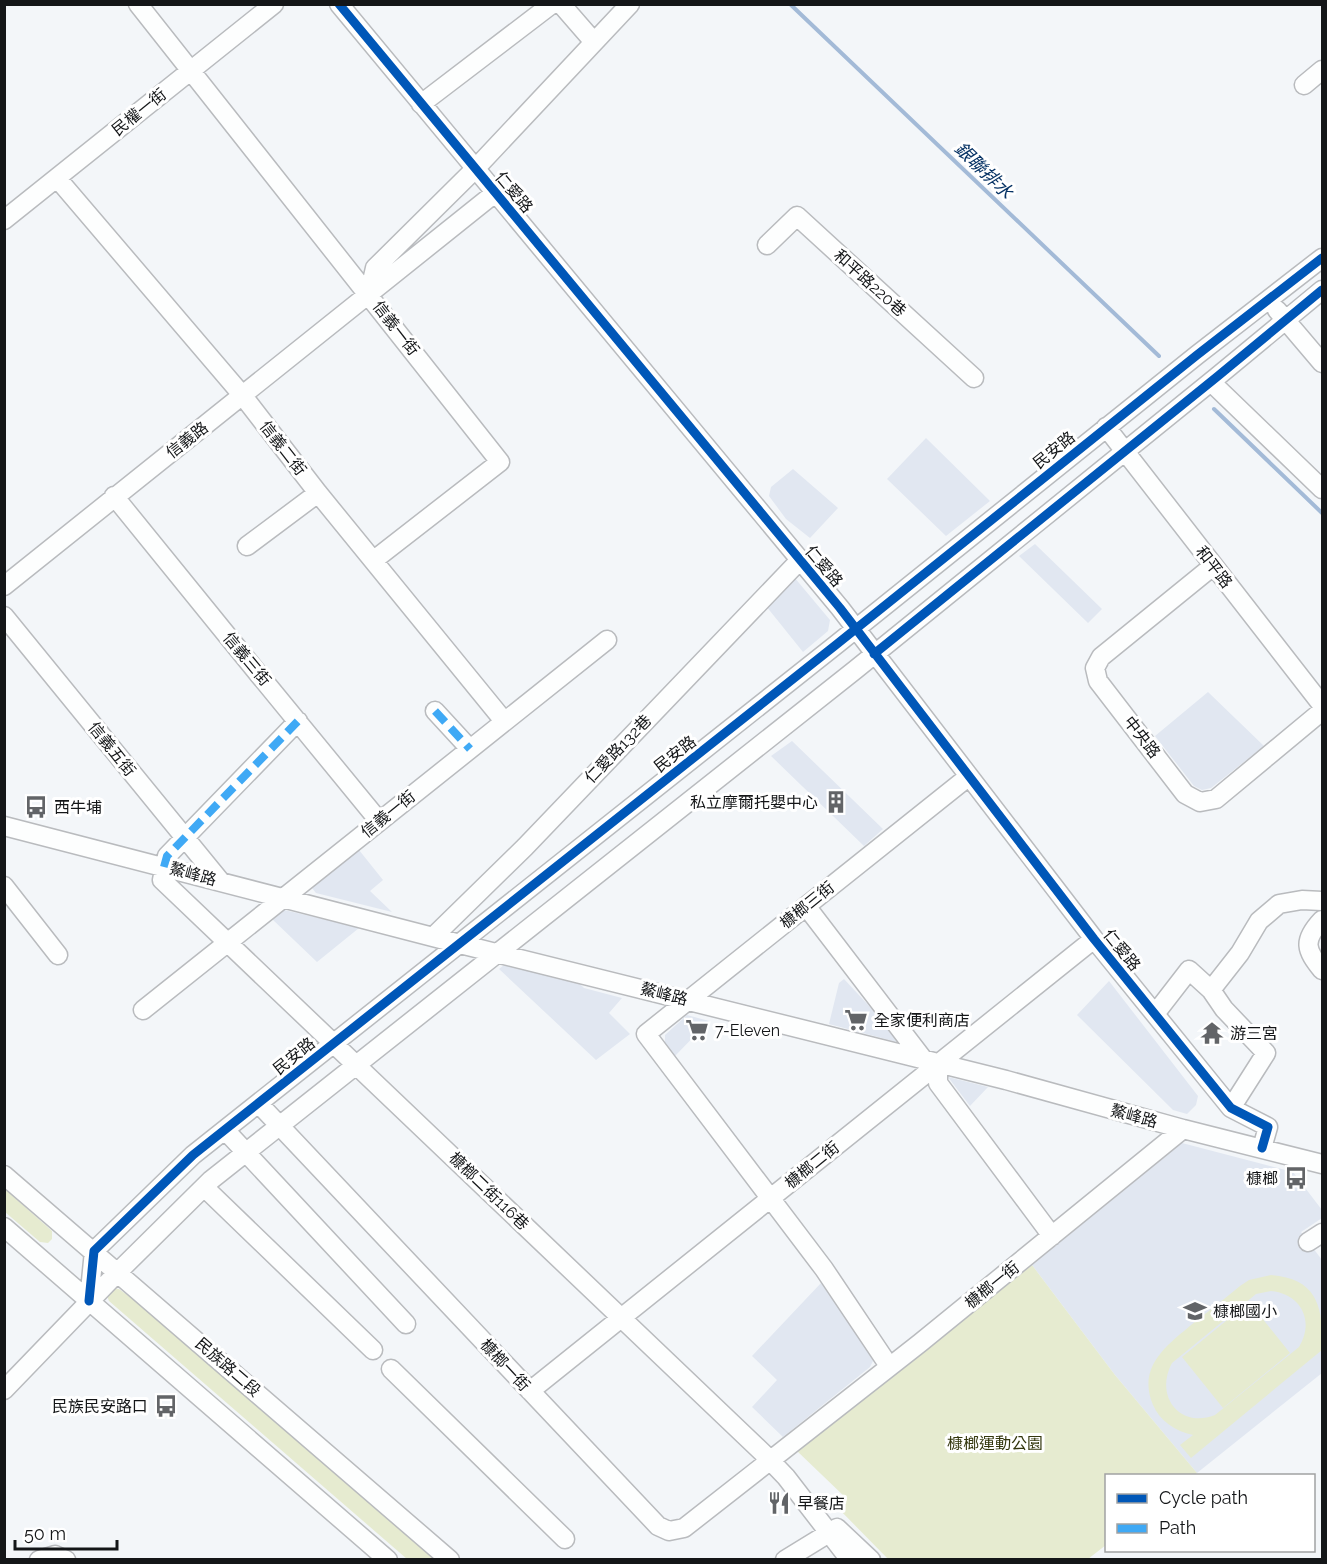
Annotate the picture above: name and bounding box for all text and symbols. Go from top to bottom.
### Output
street label: 民權一街 [108,84,170,140]
water label: 銀聯排水 [951,137,1018,203]
street label: 仁愛路 [491,168,537,216]
street label: 和平路220巷 [830,246,910,320]
street label: 信義一街 [369,297,423,359]
street label: 信義二街 [256,417,310,479]
street label: 信義路 [162,418,212,462]
street label: 民安路 [1029,428,1079,472]
street label: 仁愛路 [801,542,847,590]
street label: 和平路 [1192,542,1236,592]
street label: 信義三街 [219,628,275,690]
street label: 仁愛路132巷 [581,711,655,787]
street label: 中央路 [1120,712,1164,762]
street label: 信義五街 [84,718,140,780]
street label: 民安路 [650,732,700,776]
street label: 信義一街 [357,786,419,842]
building icon: 私立摩爾托嬰中心 [823,789,849,815]
place label: 私立摩爾托嬰中心 [690,793,818,812]
bus stop icon: 西牛埔 [23,794,49,820]
place label: 西牛埔 [54,798,102,817]
street label: 鰲峰路 [167,859,219,889]
street label: 槺榔三街 [776,877,838,933]
street label: 仁愛路 [1100,925,1144,975]
street label: 鰲峰路 [638,979,690,1009]
supermarket icon: 全家便利商店 [843,1007,869,1033]
place label: 全家便利商店 [874,1011,970,1030]
supermarket icon: 7-Eleven [684,1017,710,1043]
temple icon: 游三宮 [1199,1020,1225,1046]
place label: 7-Eleven [715,1021,780,1040]
place label: 游三宮 [1230,1024,1278,1043]
street label: 民安路 [269,1034,319,1078]
street label: 鰲峰路 [1108,1101,1160,1131]
street label: 槺榔二街 [781,1137,843,1193]
street label: 槺榔二街116巷 [445,1148,533,1234]
bus stop icon: 槺榔 [1283,1165,1309,1191]
place label: 槺榔 [1246,1169,1278,1188]
street label: 槺榔一街 [961,1257,1023,1313]
school or university icon: 槺榔國小 [1182,1298,1208,1324]
place label: 槺榔國小 [1213,1302,1277,1321]
street label: 民族路二段 [192,1334,264,1400]
street label: 槺榔一街 [476,1335,534,1395]
bus stop icon: 民族民安路口 [153,1393,179,1419]
place label: 民族民安路口 [52,1397,148,1416]
park label: 槺榔運動公園 [947,1434,1043,1453]
legend [1105,1474,1315,1552]
text: Cycle path [1159,1487,1248,1508]
restaurant icon: 早餐店 [766,1490,792,1516]
place label: 早餐店 [797,1494,845,1513]
scale bar [15,1513,117,1551]
text: Path [1159,1517,1196,1538]
text: 50 m [24,1523,66,1544]

